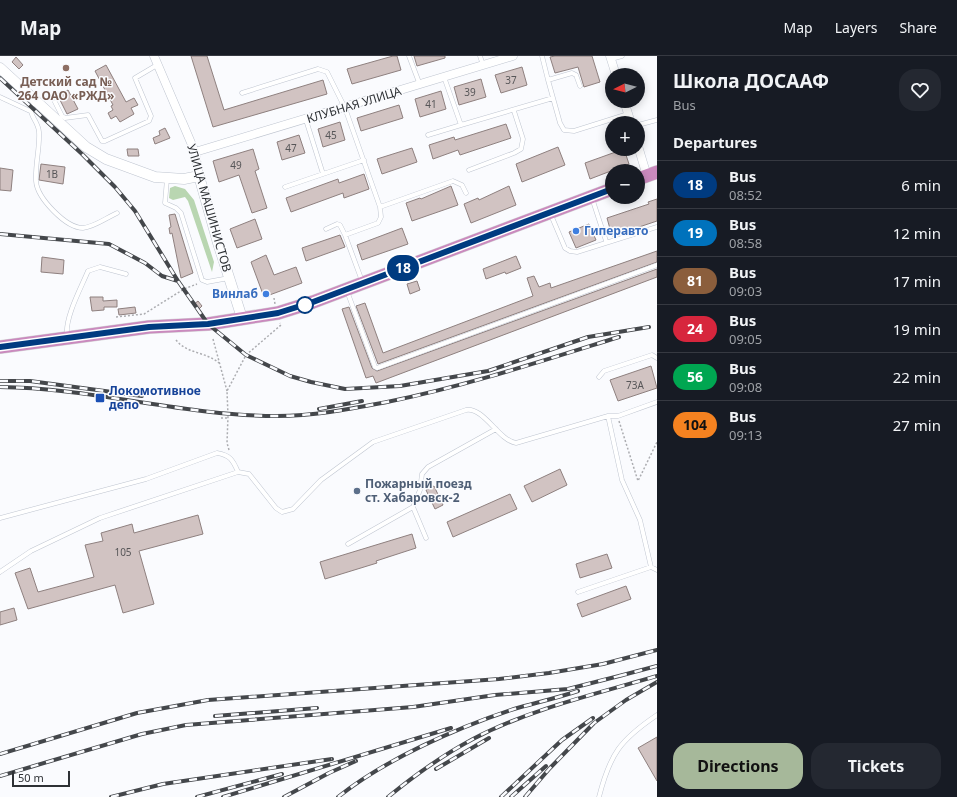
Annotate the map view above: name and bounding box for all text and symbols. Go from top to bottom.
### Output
text: Map [20,15,61,41]
text: Map [784,18,813,37]
text: Layers [835,18,877,37]
text: Share [899,18,937,37]
marker: Детский сад № 264 ОАО «РЖД» [61,63,71,73]
north arrow [605,68,645,108]
map controls [605,68,645,204]
text: Школа ДОСААФ [673,68,829,94]
button: heart [899,69,941,111]
place label: Детский сад № 264 ОАО «РЖД» [18,73,114,104]
house number: 37 [505,73,517,87]
street label: КЛУБНАЯ УЛИЦА [304,82,404,127]
house number: 39 [464,85,476,99]
text: Bus [673,96,696,114]
house number: 41 [425,97,437,111]
button: + [605,116,645,156]
house number: 45 [325,128,337,142]
text: Departures [673,132,757,152]
house number: 47 [285,141,297,155]
street label: УЛИЦА МАШИНИСТОВ [183,142,236,274]
house number: 49 [230,158,242,172]
button: − [605,164,645,204]
text: Bus [729,166,756,186]
house number: 1В [46,167,58,181]
text: 18 [687,175,703,194]
text: 6 min [901,175,941,195]
text: 08:52 [729,186,762,204]
text: Bus [729,214,756,234]
place label: Гиперавто [584,222,649,239]
text: 19 [687,223,703,242]
text: 12 min [893,223,941,243]
marker: Гиперавто [571,226,581,236]
text: 08:58 [729,234,762,252]
line badge: 18 [385,255,421,281]
text: 18 [395,258,411,277]
text: Bus [729,262,756,282]
text: 81 [687,271,703,290]
text: 17 min [893,271,941,291]
text: 09:03 [729,282,762,300]
place label: Винлаб [212,285,258,302]
marker: Винлаб [261,289,271,299]
unlabelled marker [296,296,314,314]
text: Bus [729,310,756,330]
text: 24 [687,319,703,338]
text: 19 min [893,319,941,339]
text: 09:05 [729,330,762,348]
text: Bus [729,358,756,378]
text: 56 [687,367,703,386]
text: 22 min [893,367,941,387]
house number: 73А [626,378,645,392]
text: 09:08 [729,378,762,396]
place label: Локомотивное депо [109,382,201,413]
marker: Локомотивное депо [94,392,106,404]
text: Bus [729,406,756,426]
text: 104 [683,415,707,434]
text: 27 min [893,415,941,435]
text: 09:13 [729,426,762,444]
place label: Пожарный поезд ст. Хабаровск-2 [365,475,472,506]
marker: Пожарный поезд ст. Хабаровск-2 [352,486,362,496]
house number: 105 [114,545,132,559]
button: Directions [673,743,803,789]
button: Tickets [811,743,941,789]
scale bar [12,769,70,788]
text: 50 m [18,770,44,785]

